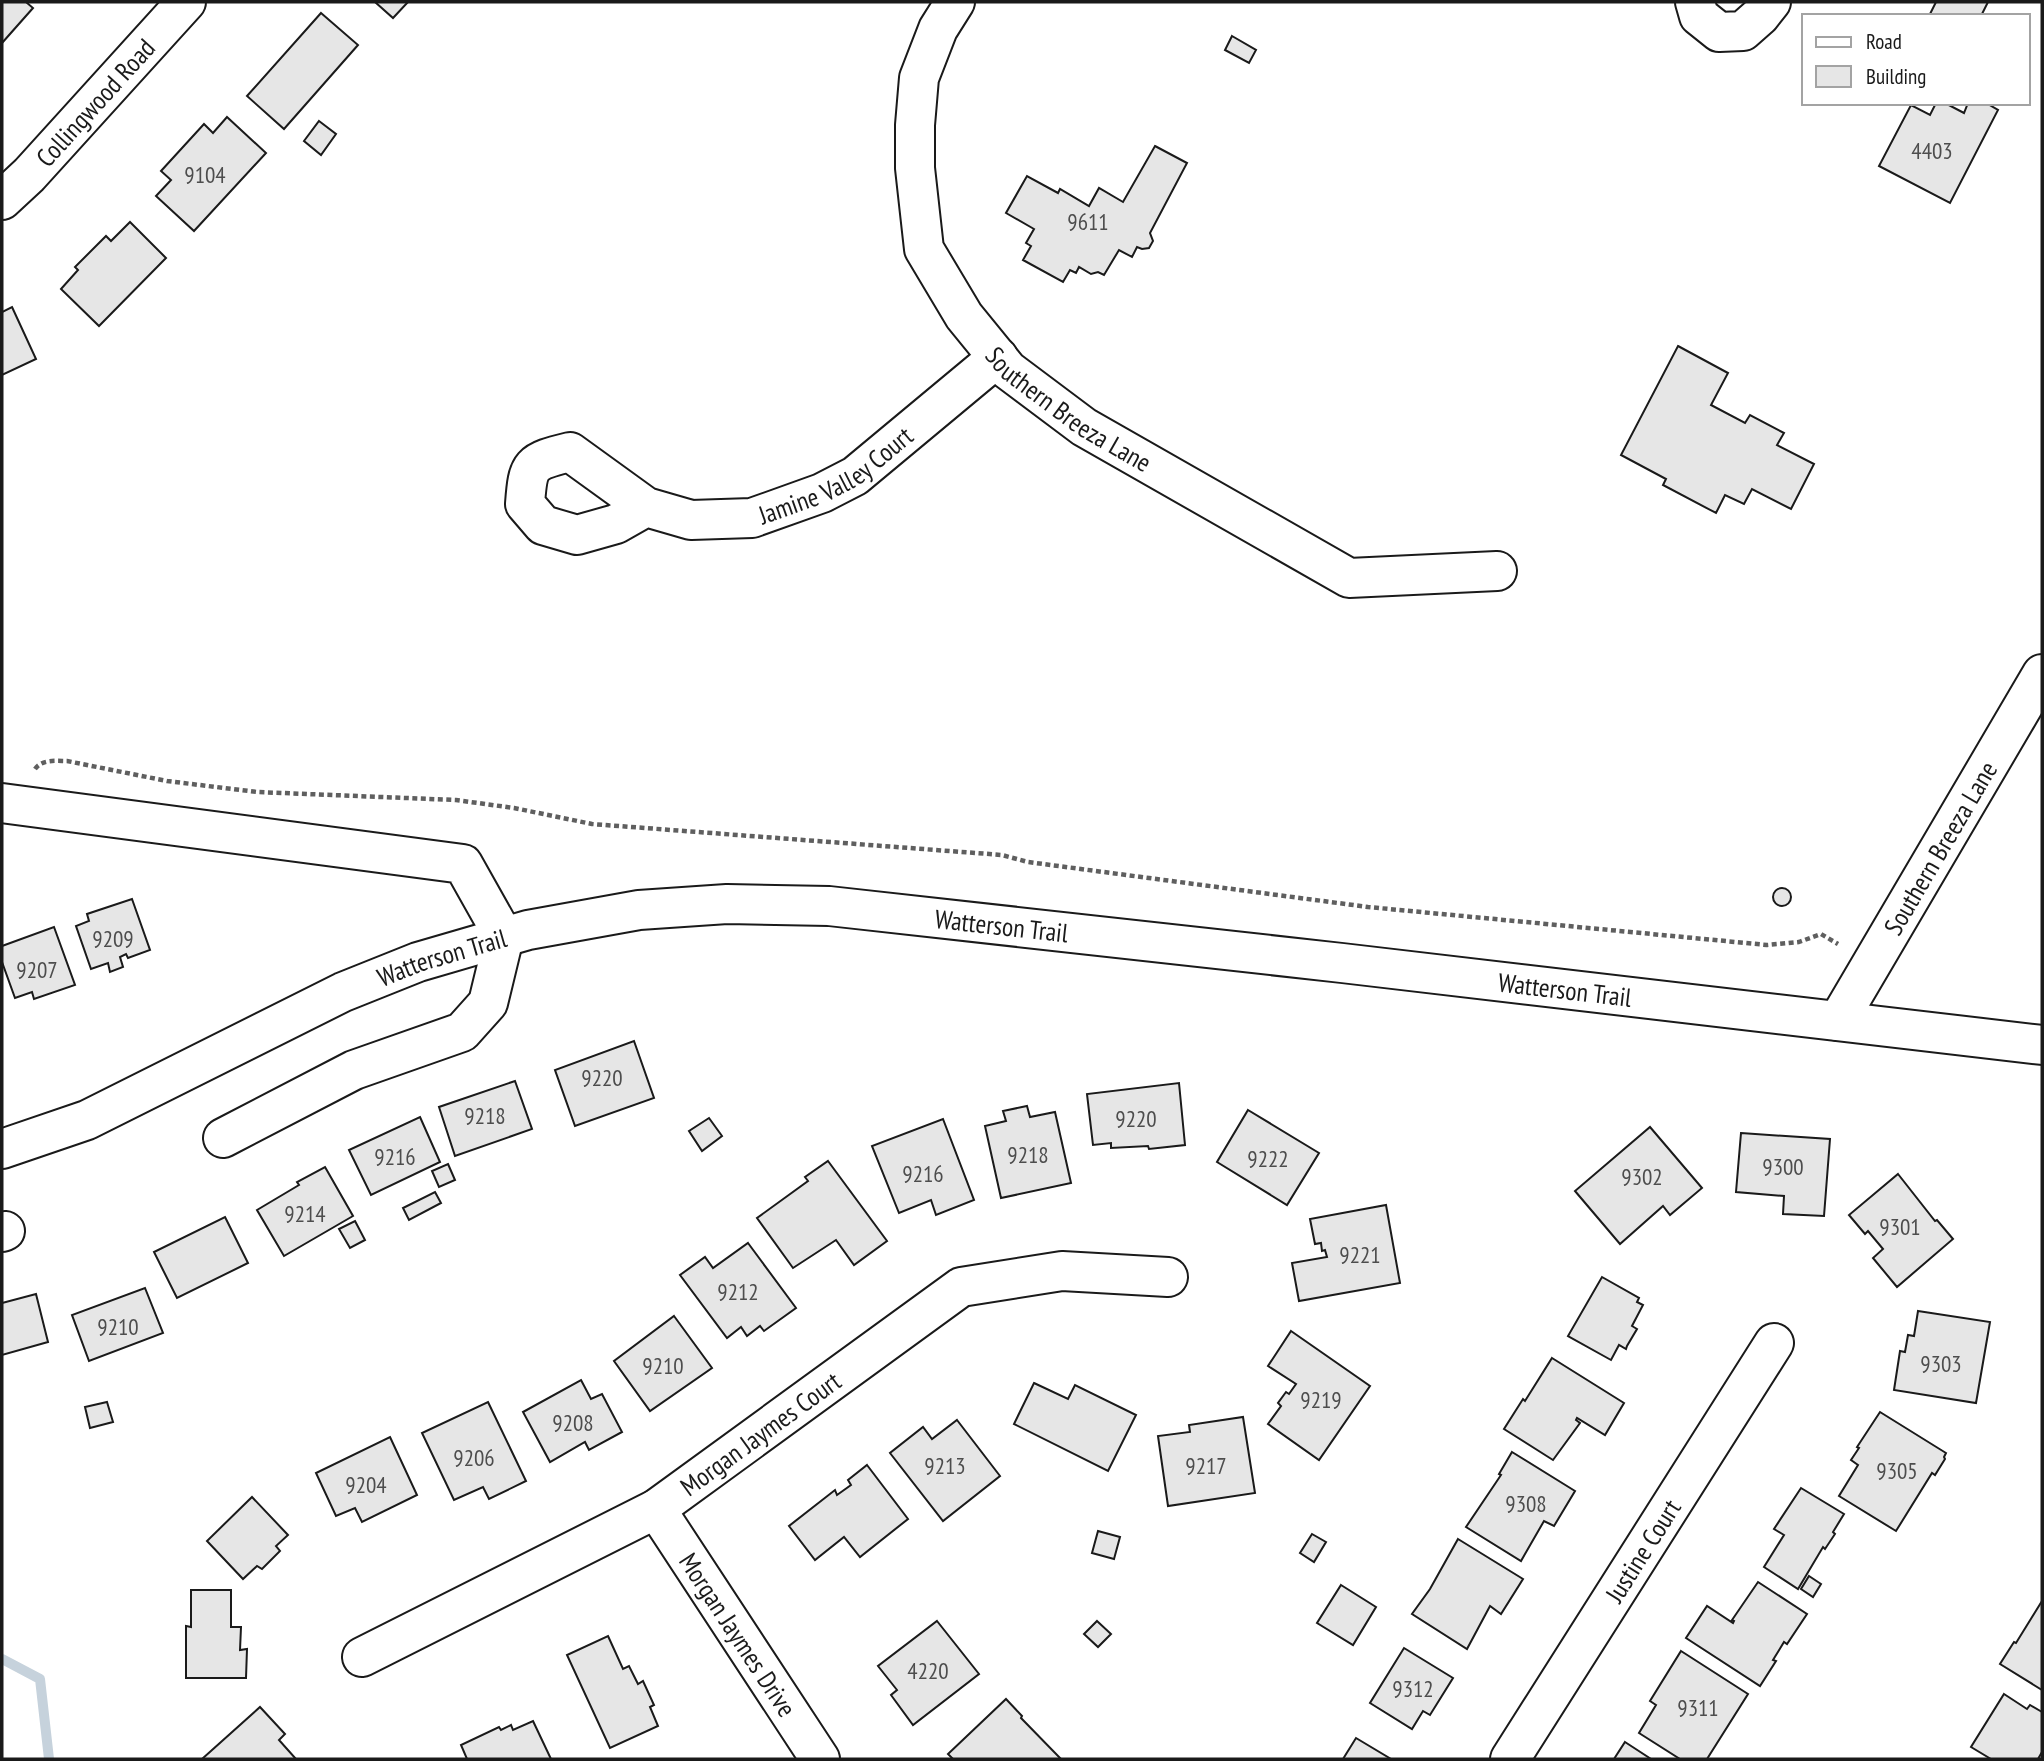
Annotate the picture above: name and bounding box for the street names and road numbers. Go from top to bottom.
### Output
street label: Collingwood Road [28,31,162,173]
street label: Southern Breeza Lane [979,340,1157,479]
street label: Jamine Valley Court [753,419,919,531]
street label: Southern Breeza Lane [1876,755,2004,941]
street label: Watterson Trail [933,901,1070,949]
street label: Watterson Trail [372,921,510,993]
street label: Watterson Trail [1497,965,1633,1013]
street label: Morgan Jaymes Court [673,1364,847,1503]
street label: Justine Court [1597,1493,1687,1609]
street label: Morgan Jaymes Drive [673,1546,804,1723]

